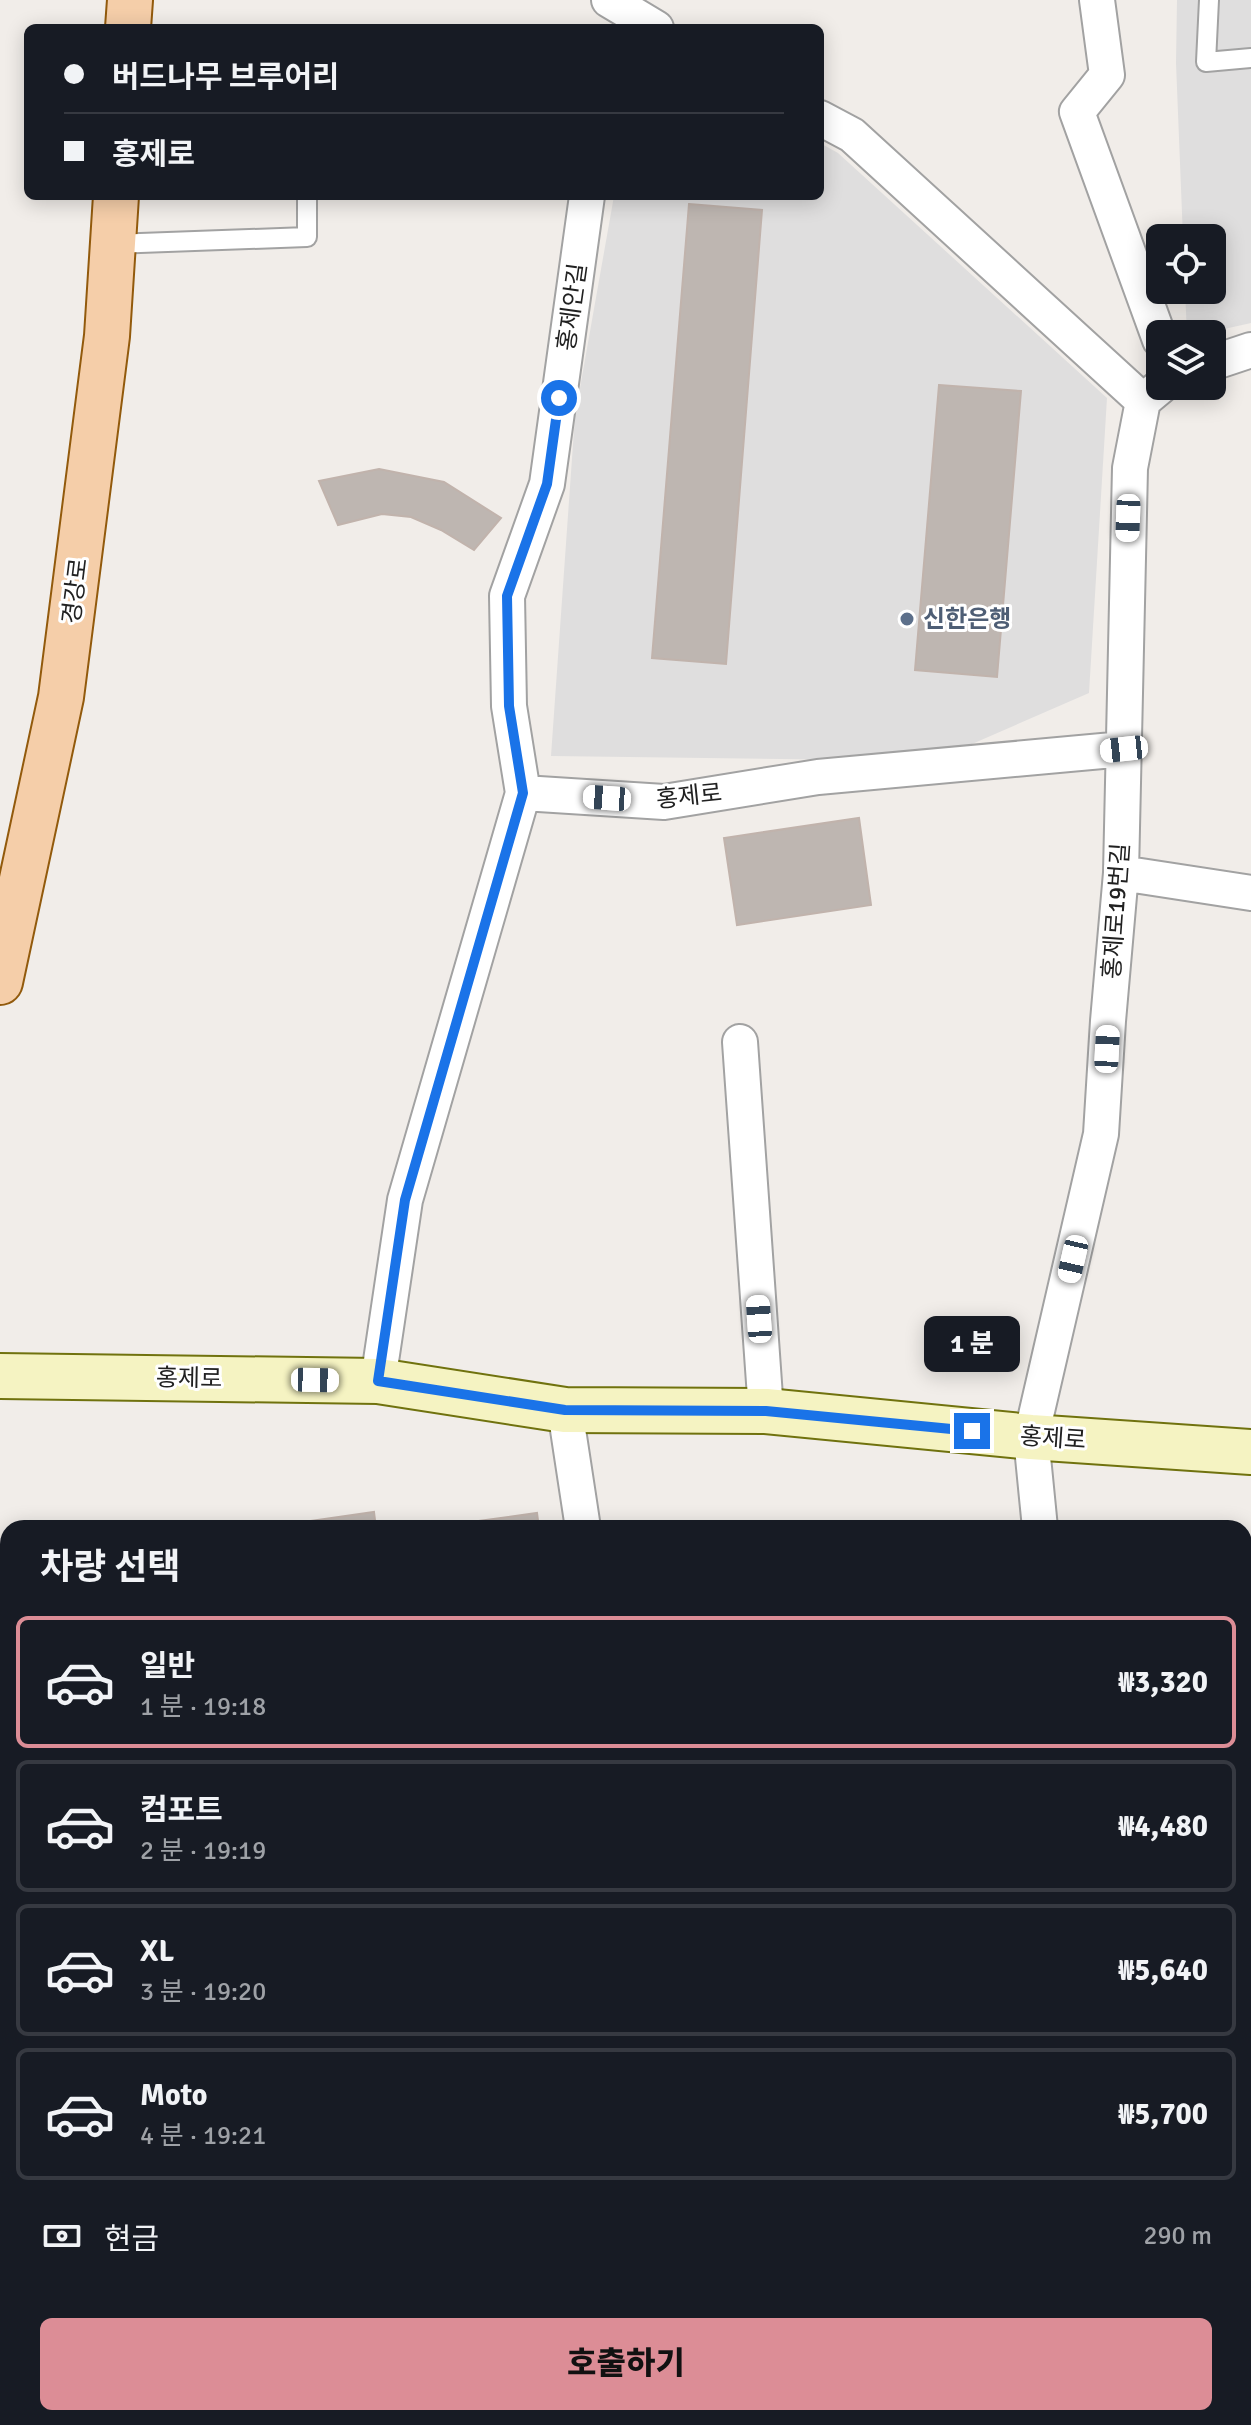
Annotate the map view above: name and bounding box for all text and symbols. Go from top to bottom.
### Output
text: 버드나무 브루어리 [112,59,339,96]
text: 홍제로 [112,136,195,173]
map controls [1146,224,1226,400]
button: locate [1146,224,1226,304]
street label: 홍제안길 [551,261,593,353]
button: layers [1146,320,1226,400]
route start [541,380,577,416]
car [1115,494,1141,542]
street label: 경강로 [56,556,94,626]
place label: 신한은행 [923,604,1011,634]
marker: 신한은행 [898,610,916,628]
car [1099,735,1149,763]
street label: 홍제로 [654,778,724,814]
car [582,784,632,812]
street label: 홍제로19번길 [1096,842,1136,980]
car [1094,1024,1120,1074]
car [1056,1233,1090,1285]
car [745,1294,773,1344]
callout: 1 분 [924,1315,1020,1371]
text: 1 분 [950,1328,994,1360]
street label: 홍제로 [156,1362,222,1394]
car [291,1368,339,1392]
route end [954,1413,990,1449]
street label: 홍제로 [1019,1421,1087,1455]
text: 차량 선택 [40,1545,180,1590]
icon: car [44,1646,116,1718]
text: 일반 [140,1648,195,1685]
text: ₩3,320 [1118,1664,1208,1701]
text: 1 분 · 19:18 [140,1691,266,1723]
icon: car [44,1790,116,1862]
text: 컴포트 [140,1792,223,1829]
text: ₩4,480 [1118,1808,1208,1845]
text: 2 분 · 19:19 [140,1835,266,1867]
text: XL [140,1933,174,1970]
icon: car [44,1934,116,2006]
text: ₩5,640 [1118,1952,1208,1989]
text: 3 분 · 19:20 [140,1976,266,2008]
text: Moto [140,2077,207,2114]
icon: car [44,2078,116,2150]
text: ₩5,700 [1118,2096,1208,2133]
text: 4 분 · 19:21 [140,2120,266,2152]
icon: cash [40,2214,84,2258]
text: 290 m [1143,2220,1212,2252]
text: 현금 [104,2221,159,2258]
button: 호출하기 [40,2318,1212,2410]

